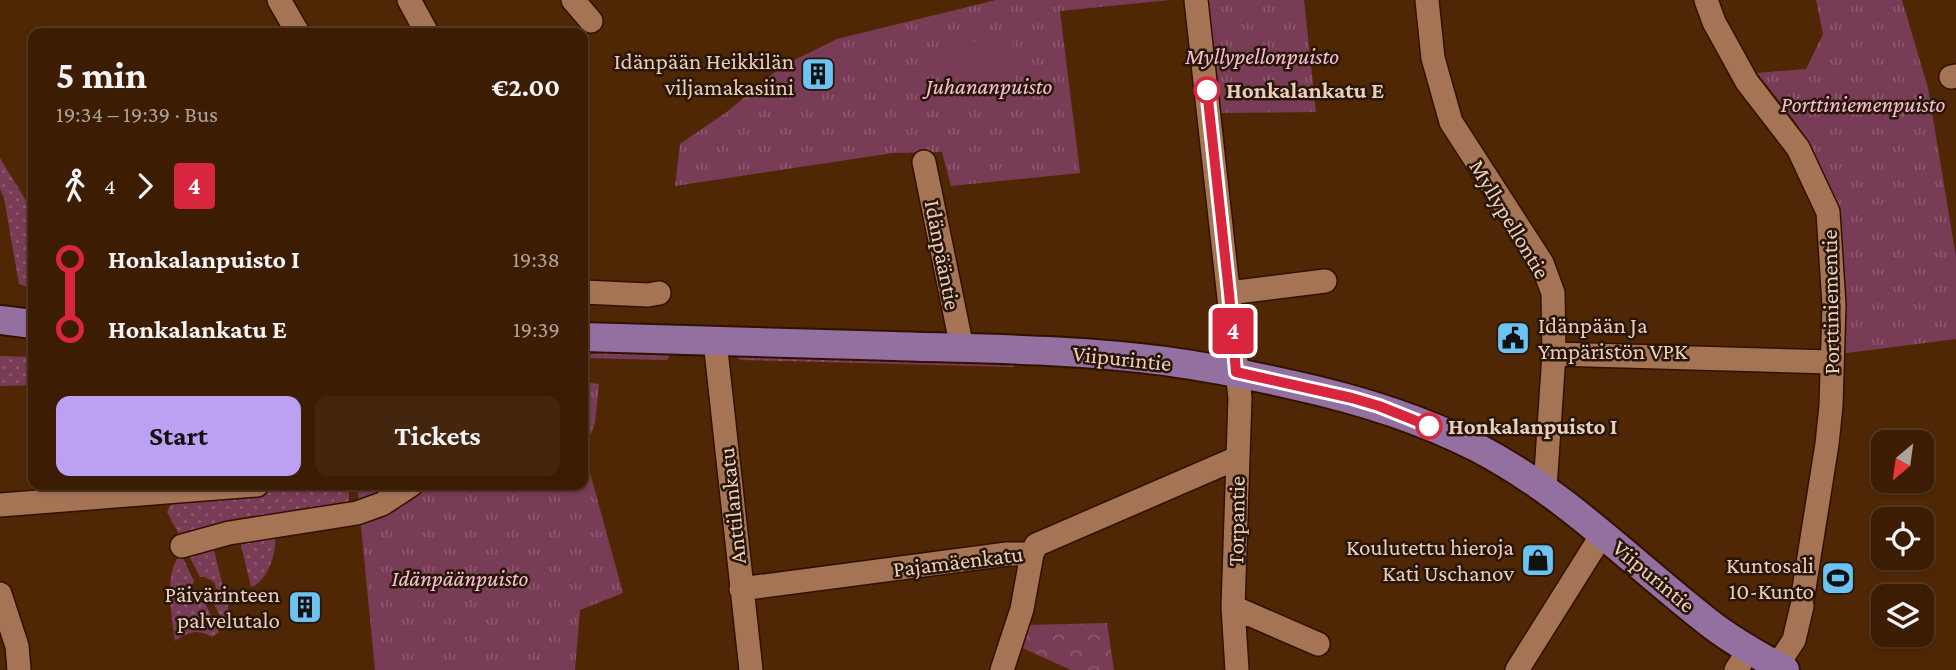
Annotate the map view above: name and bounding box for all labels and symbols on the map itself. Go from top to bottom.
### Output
park label: Myllypellonpuisto [1184,43,1339,69]
place label: Idänpään Heikkilän viljamakasiini [614,48,794,100]
building icon: Idänpään Heikkilän viljamakasiini [799,55,837,93]
park label: Juhananpuisto [922,73,1053,99]
marker: Honkalankatu E [1194,77,1220,103]
place label: Honkalankatu E [1226,77,1384,103]
park label: Porttiniemenpuisto [1781,91,1946,117]
street label: Myllypellontie [1464,155,1556,283]
street label: Idänpääntie [920,198,966,312]
street label: Porttiniementie [1816,229,1844,375]
line badge: 4 [1210,308,1256,354]
place label: Idänpään Ja Ympäristön VPK [1538,312,1688,364]
public building icon: Idänpään Ja Ympäristön VPK [1494,319,1532,357]
street label: Viipurintie [1071,340,1173,376]
marker: Honkalanpuisto I [1416,413,1442,439]
place label: Honkalanpuisto I [1448,413,1618,439]
north arrow [1871,430,1934,494]
street label: Anttilankatu [713,446,751,566]
street label: Torpantie [1222,476,1250,566]
place label: Koulutettu hieroja Kati Uschanov [1346,534,1514,586]
street label: Viipurintie [1608,534,1700,618]
street label: Pajamäenkatu [891,540,1025,582]
shop icon: Koulutettu hieroja Kati Uschanov [1519,541,1557,579]
place label: Kuntosali 10-Kunto [1726,552,1814,604]
sports icon: Kuntosali 10-Kunto [1819,559,1857,597]
park label: Idänpäänpuisto [392,565,529,591]
place label: Päivärinteen palvelutalo [164,581,280,633]
building icon: Päivärinteen palvelutalo [286,588,324,626]

